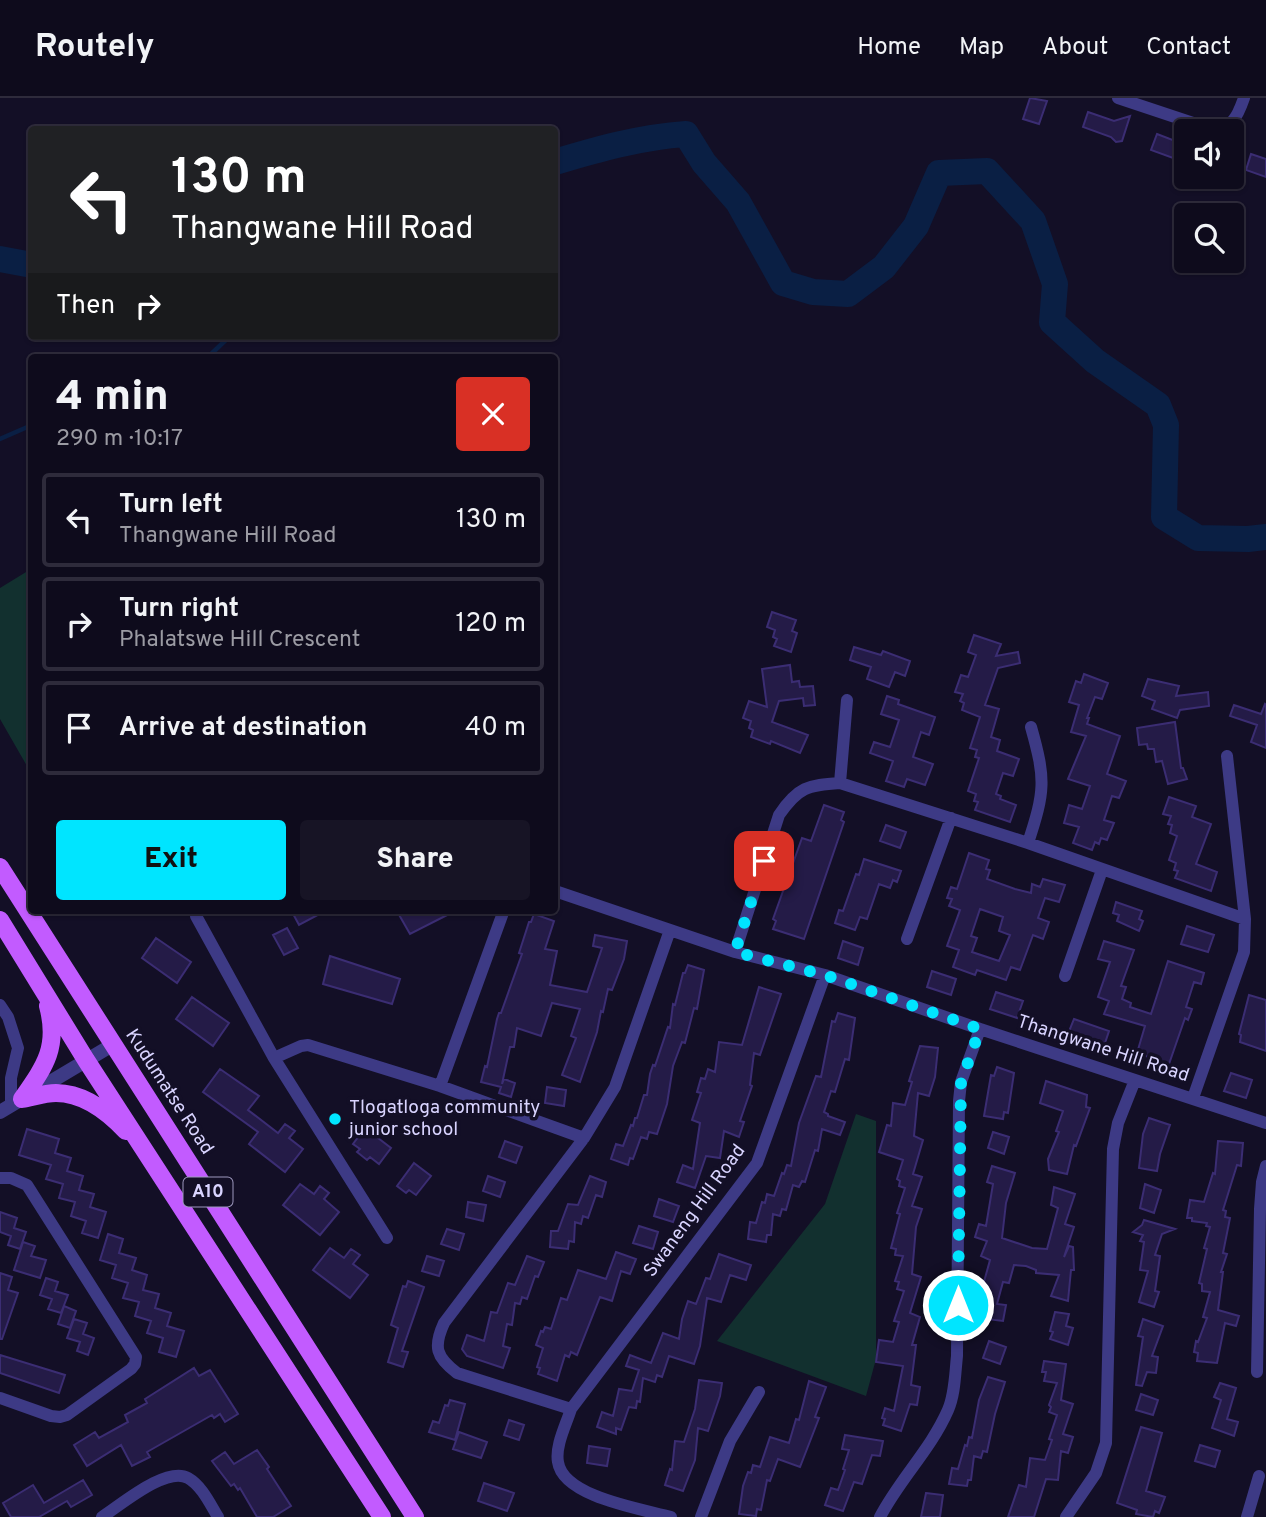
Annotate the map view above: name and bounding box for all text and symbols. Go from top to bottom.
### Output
text: Routely [35,27,154,69]
text: Home [857,33,921,63]
text: Map [959,33,1004,63]
text: About [1042,33,1108,63]
text: Contact [1146,33,1231,63]
map controls [1174,119,1244,273]
button: sound [1174,119,1244,189]
text: 130 m [171,149,307,211]
icon: left [56,154,147,245]
button: search [1174,203,1244,273]
text: Thangwane Hill Road [171,210,474,250]
icon: right [129,287,167,325]
text: Then [56,290,115,323]
text: 4 min [56,372,169,425]
button: close [456,377,530,451]
text: 290 m · 10:17 [56,425,183,454]
text: Turn left [119,489,223,522]
icon: left [60,501,98,539]
text: 130 m [456,504,526,537]
text: Thangwane Hill Road [119,522,336,551]
text: Turn right [119,593,239,626]
icon: right [60,605,98,643]
text: 120 m [456,608,526,641]
text: Phalatswe Hill Crescent [119,626,360,655]
icon: arrive [60,709,98,747]
text: Arrive at destination [119,712,367,745]
text: 40 m [465,712,526,745]
button: Exit [56,820,286,900]
button: Share [300,820,530,900]
pin [734,831,794,891]
icon: arrive [745,842,783,880]
street label: Thangwane Hill Road [1014,1010,1192,1088]
street label: Kudumatse Road [119,1025,219,1159]
place label: Tlogatloga community junior school [348,1096,540,1142]
marker: Tlogatloga community junior school [327,1111,343,1127]
street label: Swaneng Hill Road [639,1140,751,1282]
road number: A10 [184,1177,232,1206]
position arrow [921,1268,995,1342]

